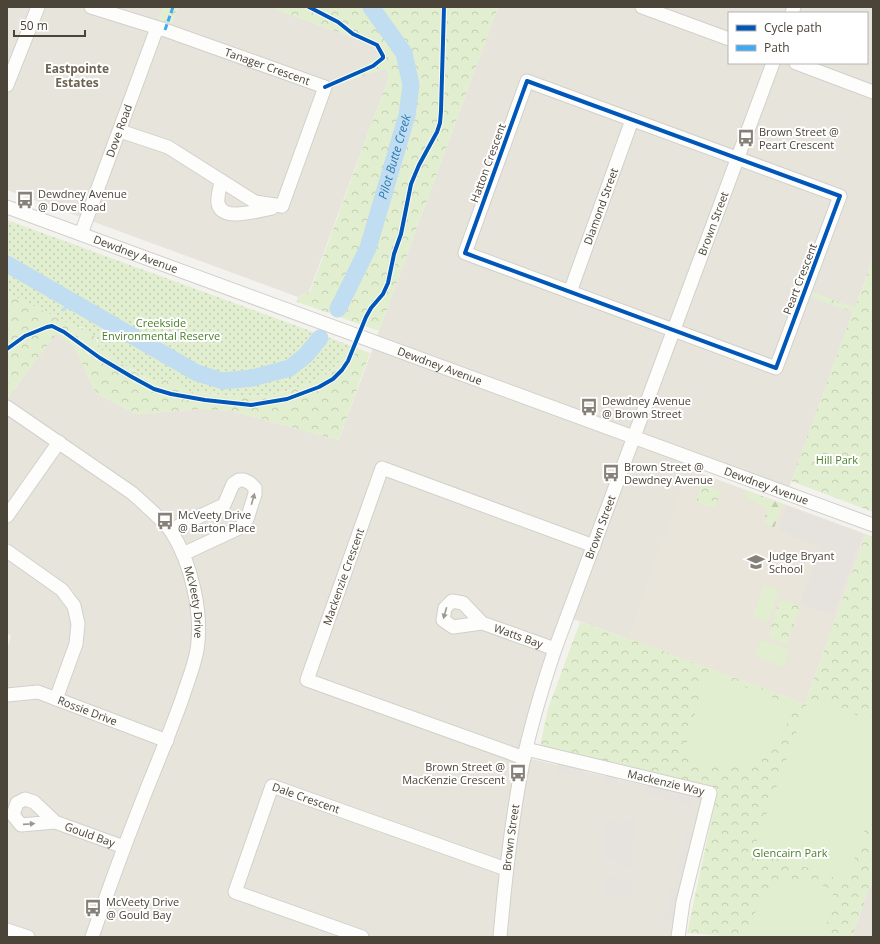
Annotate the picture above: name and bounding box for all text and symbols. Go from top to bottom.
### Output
scale bar [14,12,85,38]
legend [728,12,868,64]
text: 50 m [20,17,48,34]
text: Cycle path [764,19,822,36]
text: Path [764,39,790,56]
street label: Tanager Crescent [223,44,312,88]
district label: Eastpointe Estates [45,60,109,91]
street label: Dove Road [102,102,135,159]
water label: Pilot Butte Creek [374,111,415,201]
street label: Hatton Crescent [466,121,509,205]
place label: Brown Street @ Peart Crescent [759,124,839,152]
bus stop icon: Brown Street @ Peart Crescent [736,128,756,148]
street label: Diamond Street [580,166,621,247]
place label: Dewdney Avenue @ Dove Road [38,186,127,214]
street label: Brown Street [694,189,732,257]
bus stop icon: Dewdney Avenue @ Dove Road [15,190,35,210]
street label: Dewdney Avenue [91,231,180,276]
street label: Peart Crescent [779,241,820,317]
park label: Creekside Environmental Reserve [102,315,220,343]
street label: Dewdney Avenue [396,343,484,388]
place label: Dewdney Avenue @ Brown Street [602,393,691,421]
bus stop icon: Dewdney Avenue @ Brown Street [579,397,599,417]
park label: Hill Park [816,452,858,467]
place label: Brown Street @ Dewdney Avenue [624,459,713,487]
bus stop icon: Brown Street @ Dewdney Avenue [601,463,621,483]
street label: Dewdney Avenue [722,463,811,508]
one-way arrow [250,493,256,505]
street label: Brown Street [581,493,619,561]
place label: McVeety Drive @ Barton Place [178,507,256,535]
bus stop icon: McVeety Drive @ Barton Place [155,511,175,531]
street label: Mackenzie Crescent [319,526,367,627]
place label: Judge Bryant School [768,548,834,576]
school or university icon: Judge Bryant School [746,552,766,572]
street label: McVeety Drive [181,564,207,639]
one-way arrow [441,606,447,619]
street label: Watts Bay [492,620,546,651]
street label: Rossie Drive [56,692,120,728]
place label: Brown Street @ MacKenzie Crescent [402,759,505,787]
bus stop icon: Brown Street @ MacKenzie Crescent [508,763,528,783]
street label: Mackenzie Way [626,766,707,799]
street label: Dale Crescent [270,779,342,817]
street label: Brown Street [499,803,522,872]
street label: Gould Bay [63,818,118,850]
one-way arrow [23,821,35,828]
park label: Glencairn Park [753,845,828,860]
place label: McVeety Drive @ Gould Bay [106,894,179,922]
bus stop icon: McVeety Drive @ Gould Bay [83,898,103,918]

